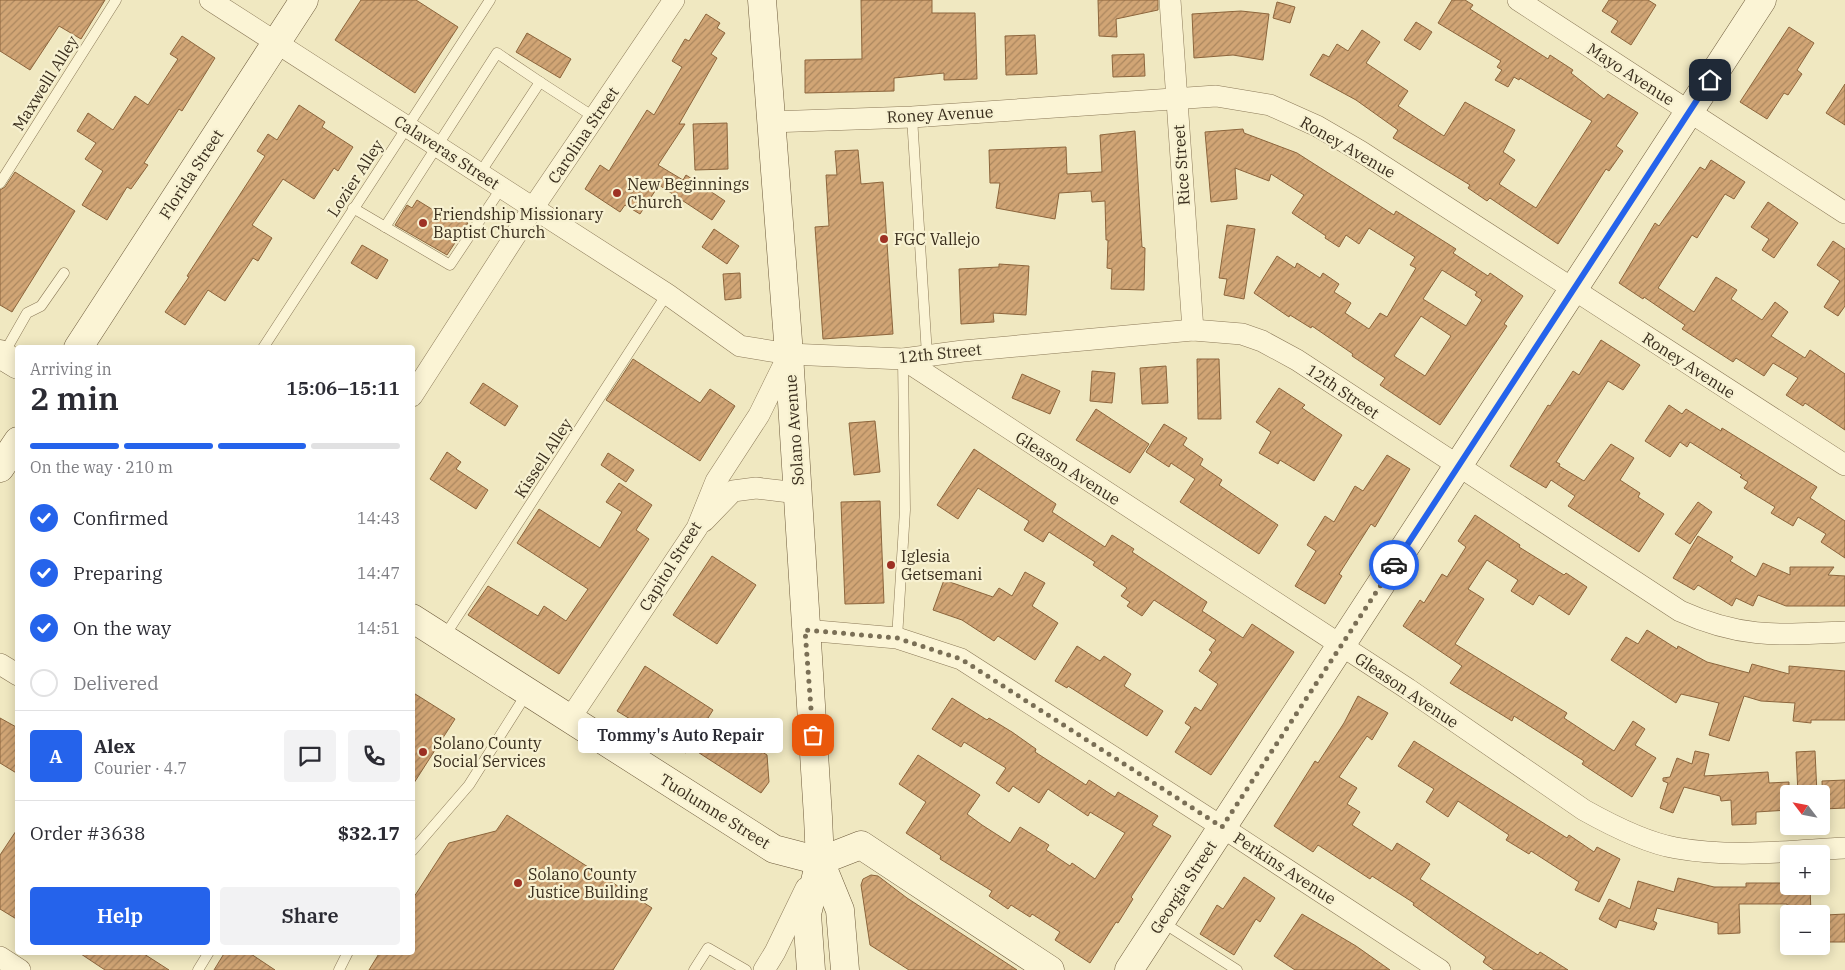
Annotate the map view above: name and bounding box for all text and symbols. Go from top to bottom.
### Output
street label: Maxwelll Alley [8,31,82,134]
street label: Mayo Avenue [1584,38,1678,110]
pin [1689,59,1731,101]
icon: home [1696,66,1724,94]
street label: Carolina Street [543,82,623,187]
street label: Roney Avenue [886,101,994,127]
street label: Calaveras Street [391,111,504,194]
street label: Roney Avenue [1297,112,1399,182]
street label: Rice Street [1168,123,1194,206]
street label: Florida Street [155,125,228,223]
street label: Lozier Alley [323,135,388,221]
place label: New Beginnings Church [627,174,749,212]
marker: New Beginnings Church [611,187,623,199]
place label: Friendship Missionary Baptist Church [433,204,604,242]
marker: Friendship Missionary Baptist Church [417,217,429,229]
place label: FGC Vallejo [894,229,980,249]
marker: FGC Vallejo [878,233,890,245]
street label: Roney Avenue [1639,328,1739,402]
street label: 12th Street [897,339,983,367]
text: Arriving in [30,359,112,379]
street label: 12th Street [1303,359,1383,423]
street label: Solano Avenue [780,374,808,486]
text: 15:06–15:11 [286,376,400,400]
text: 2 min [30,377,119,419]
street label: Kissell Alley [510,414,576,502]
street label: Gleason Avenue [1012,427,1124,509]
text: On the way · 210 m [30,457,173,477]
icon: check [30,504,58,532]
text: Confirmed [73,506,168,530]
text: 14:43 [357,508,400,528]
street label: Capitol Street [635,517,706,615]
courier [1369,540,1419,590]
place label: Iglesia Getsemani [901,546,982,584]
icon: car [1380,551,1408,579]
icon: check [30,559,58,587]
marker: Iglesia Getsemani [885,559,897,571]
text: Preparing [73,561,162,585]
text: 14:47 [357,563,400,583]
icon: check [30,614,58,642]
text: On the way [73,616,171,640]
text: 14:51 [357,618,400,638]
street label: Gleason Avenue [1351,648,1463,732]
text: Delivered [73,671,159,695]
pin [792,714,834,756]
callout: Tommy's Auto Repair [578,718,783,752]
icon: bag [799,721,827,749]
text: Tommy's Auto Repair [597,725,764,745]
button: chat [284,730,336,782]
button: phone [348,730,400,782]
place label: Solano County Social Services [433,733,546,771]
text: Alex [94,734,135,758]
text: A [49,744,63,768]
marker: Solano County Social Services [417,746,429,758]
text: Courier · 4.7 [94,758,187,778]
street label: Tuolumne Street [656,769,774,853]
north arrow [1780,785,1830,835]
map controls [1780,785,1830,955]
text: Order #3638 [30,821,145,845]
text: $32.17 [338,821,400,845]
street label: Perkins Avenue [1230,828,1340,908]
street label: Georgia Street [1145,836,1221,937]
button: + [1780,845,1830,895]
place label: Solano County Justice Building [528,864,648,902]
marker: Solano County Justice Building [512,877,524,889]
button: Help [30,887,210,945]
button: Share [220,887,400,945]
button: − [1780,905,1830,955]

